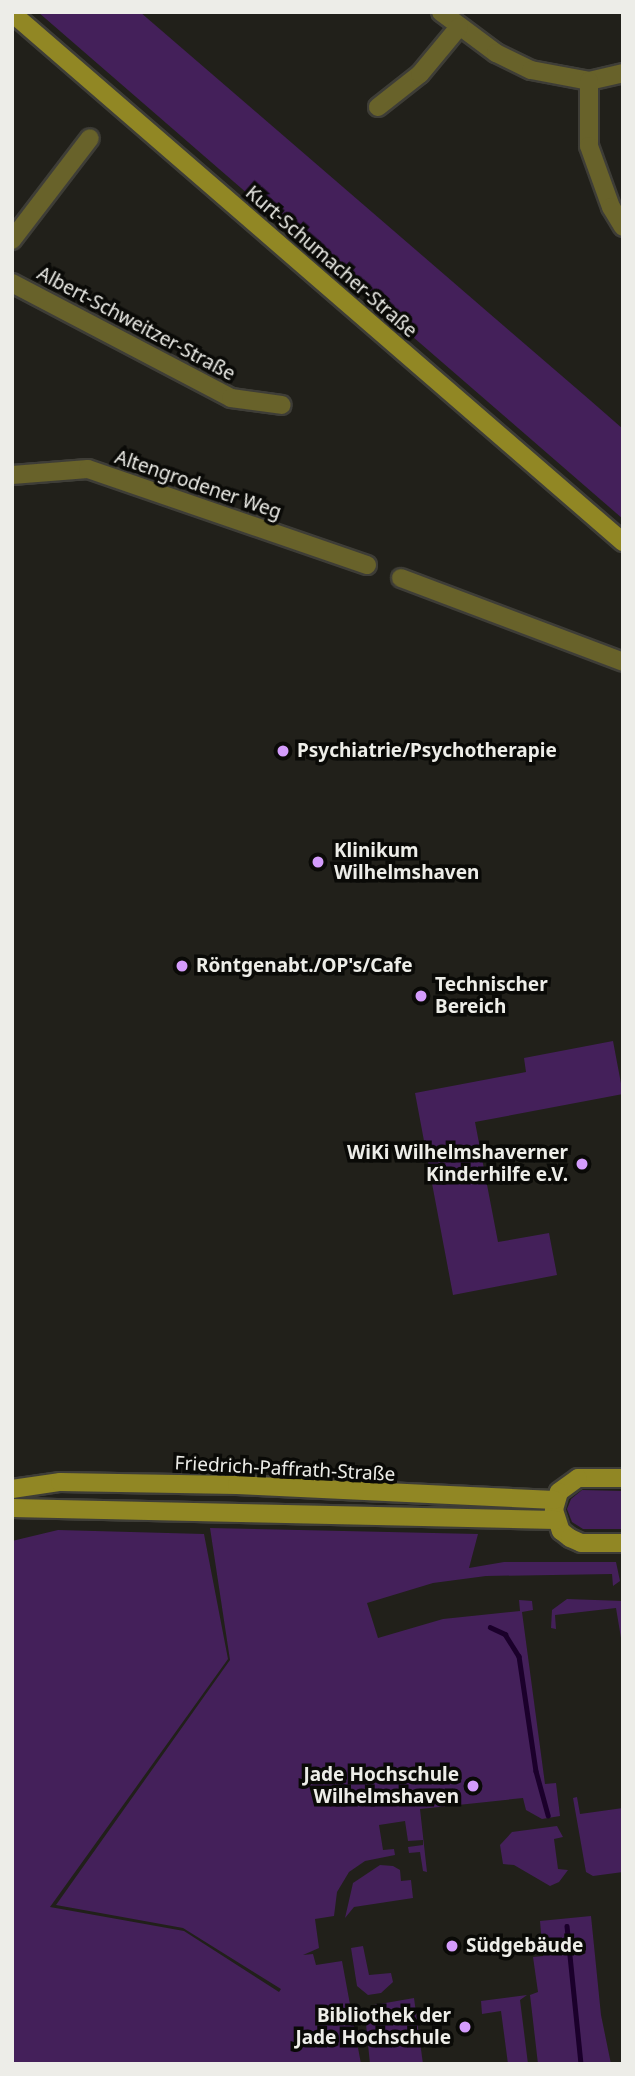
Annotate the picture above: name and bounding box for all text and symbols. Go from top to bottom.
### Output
street label: Kurt-Schumacher-Straße [241,181,421,343]
street label: Albert-Schweitzer-Straße [33,262,239,386]
street label: Altengrodener Weg [112,446,284,524]
place label: Psychiatrie/Psychotherapie [297,740,557,762]
marker: Psychiatrie/Psychotherapie [275,743,291,759]
place label: Klinikum Wilhelmshaven [334,840,479,884]
marker: Klinikum Wilhelmshaven [308,852,328,872]
place label: Röntgenabt./OP's/Cafe [196,955,413,977]
marker: Röntgenabt./OP's/Cafe [174,958,190,974]
place label: Technischer Bereich [435,974,548,1018]
marker: Technischer Bereich [413,988,429,1004]
place label: WiKi Wilhelmshaverner Kinderhilfe e.V. [347,1142,568,1186]
marker: WiKi Wilhelmshaverner Kinderhilfe e.V. [574,1156,590,1172]
street label: Friedrich-Paffrath-Straße [174,1452,396,1486]
place label: Jade Hochschule Wilhelmshaven [303,1764,459,1808]
marker: Jade Hochschule Wilhelmshaven [465,1778,481,1794]
place label: Südgebäude [466,1935,583,1957]
marker: Südgebäude [444,1938,460,1954]
place label: Bibliothek der Jade Hochschule [295,2005,451,2049]
marker: Bibliothek der Jade Hochschule [457,2019,473,2035]

